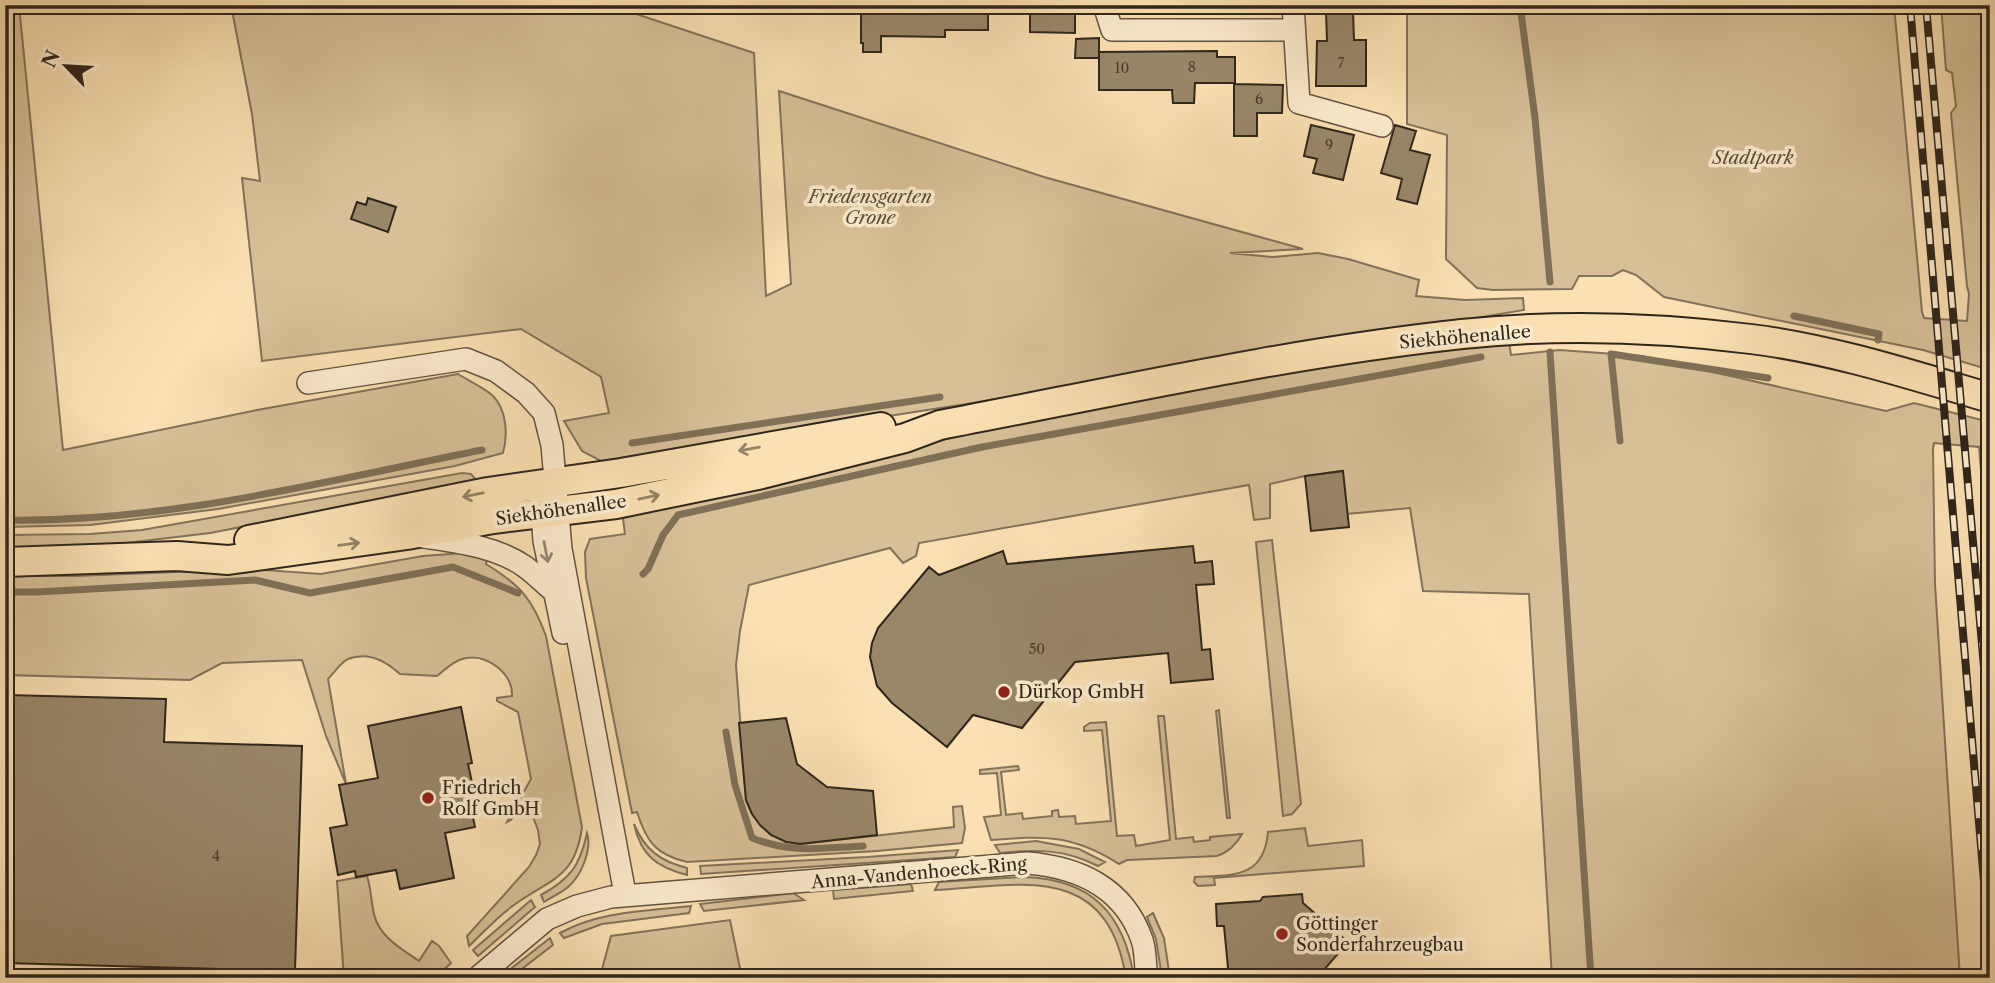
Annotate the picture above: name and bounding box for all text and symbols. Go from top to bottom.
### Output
north arrow [32,32,102,102]
text: N [37,47,65,71]
house number: 7 [1338,54,1345,72]
house number: 8 [1188,58,1196,76]
house number: 10 [1115,59,1129,77]
house number: 6 [1255,90,1263,108]
house number: 9 [1325,136,1333,154]
park label: Stadtpark [1711,147,1794,169]
park label: Friedensgarten Grone [806,186,932,229]
street label: Siekhöhenallee [1398,320,1532,354]
one-way arrow [738,443,761,457]
one-way arrow [462,489,485,503]
street label: Siekhöhenallee [494,490,628,530]
one-way arrow [637,490,660,504]
one-way arrow [337,537,359,550]
one-way arrow [540,541,553,563]
house number: 50 [1029,640,1045,658]
place label: Dürkop GmbH [1018,681,1145,703]
marker: Dürkop GmbH [996,684,1012,700]
place label: Friedrich Rolf GmbH [442,777,540,820]
marker: Friedrich Rolf GmbH [420,790,436,806]
house number: 4 [212,847,220,865]
street label: Anna-Vandenhoeck-Ring [809,853,1028,893]
place label: Göttinger Sonderfahrzeugbau [1296,913,1464,956]
marker: Göttinger Sonderfahrzeugbau [1274,926,1290,942]

